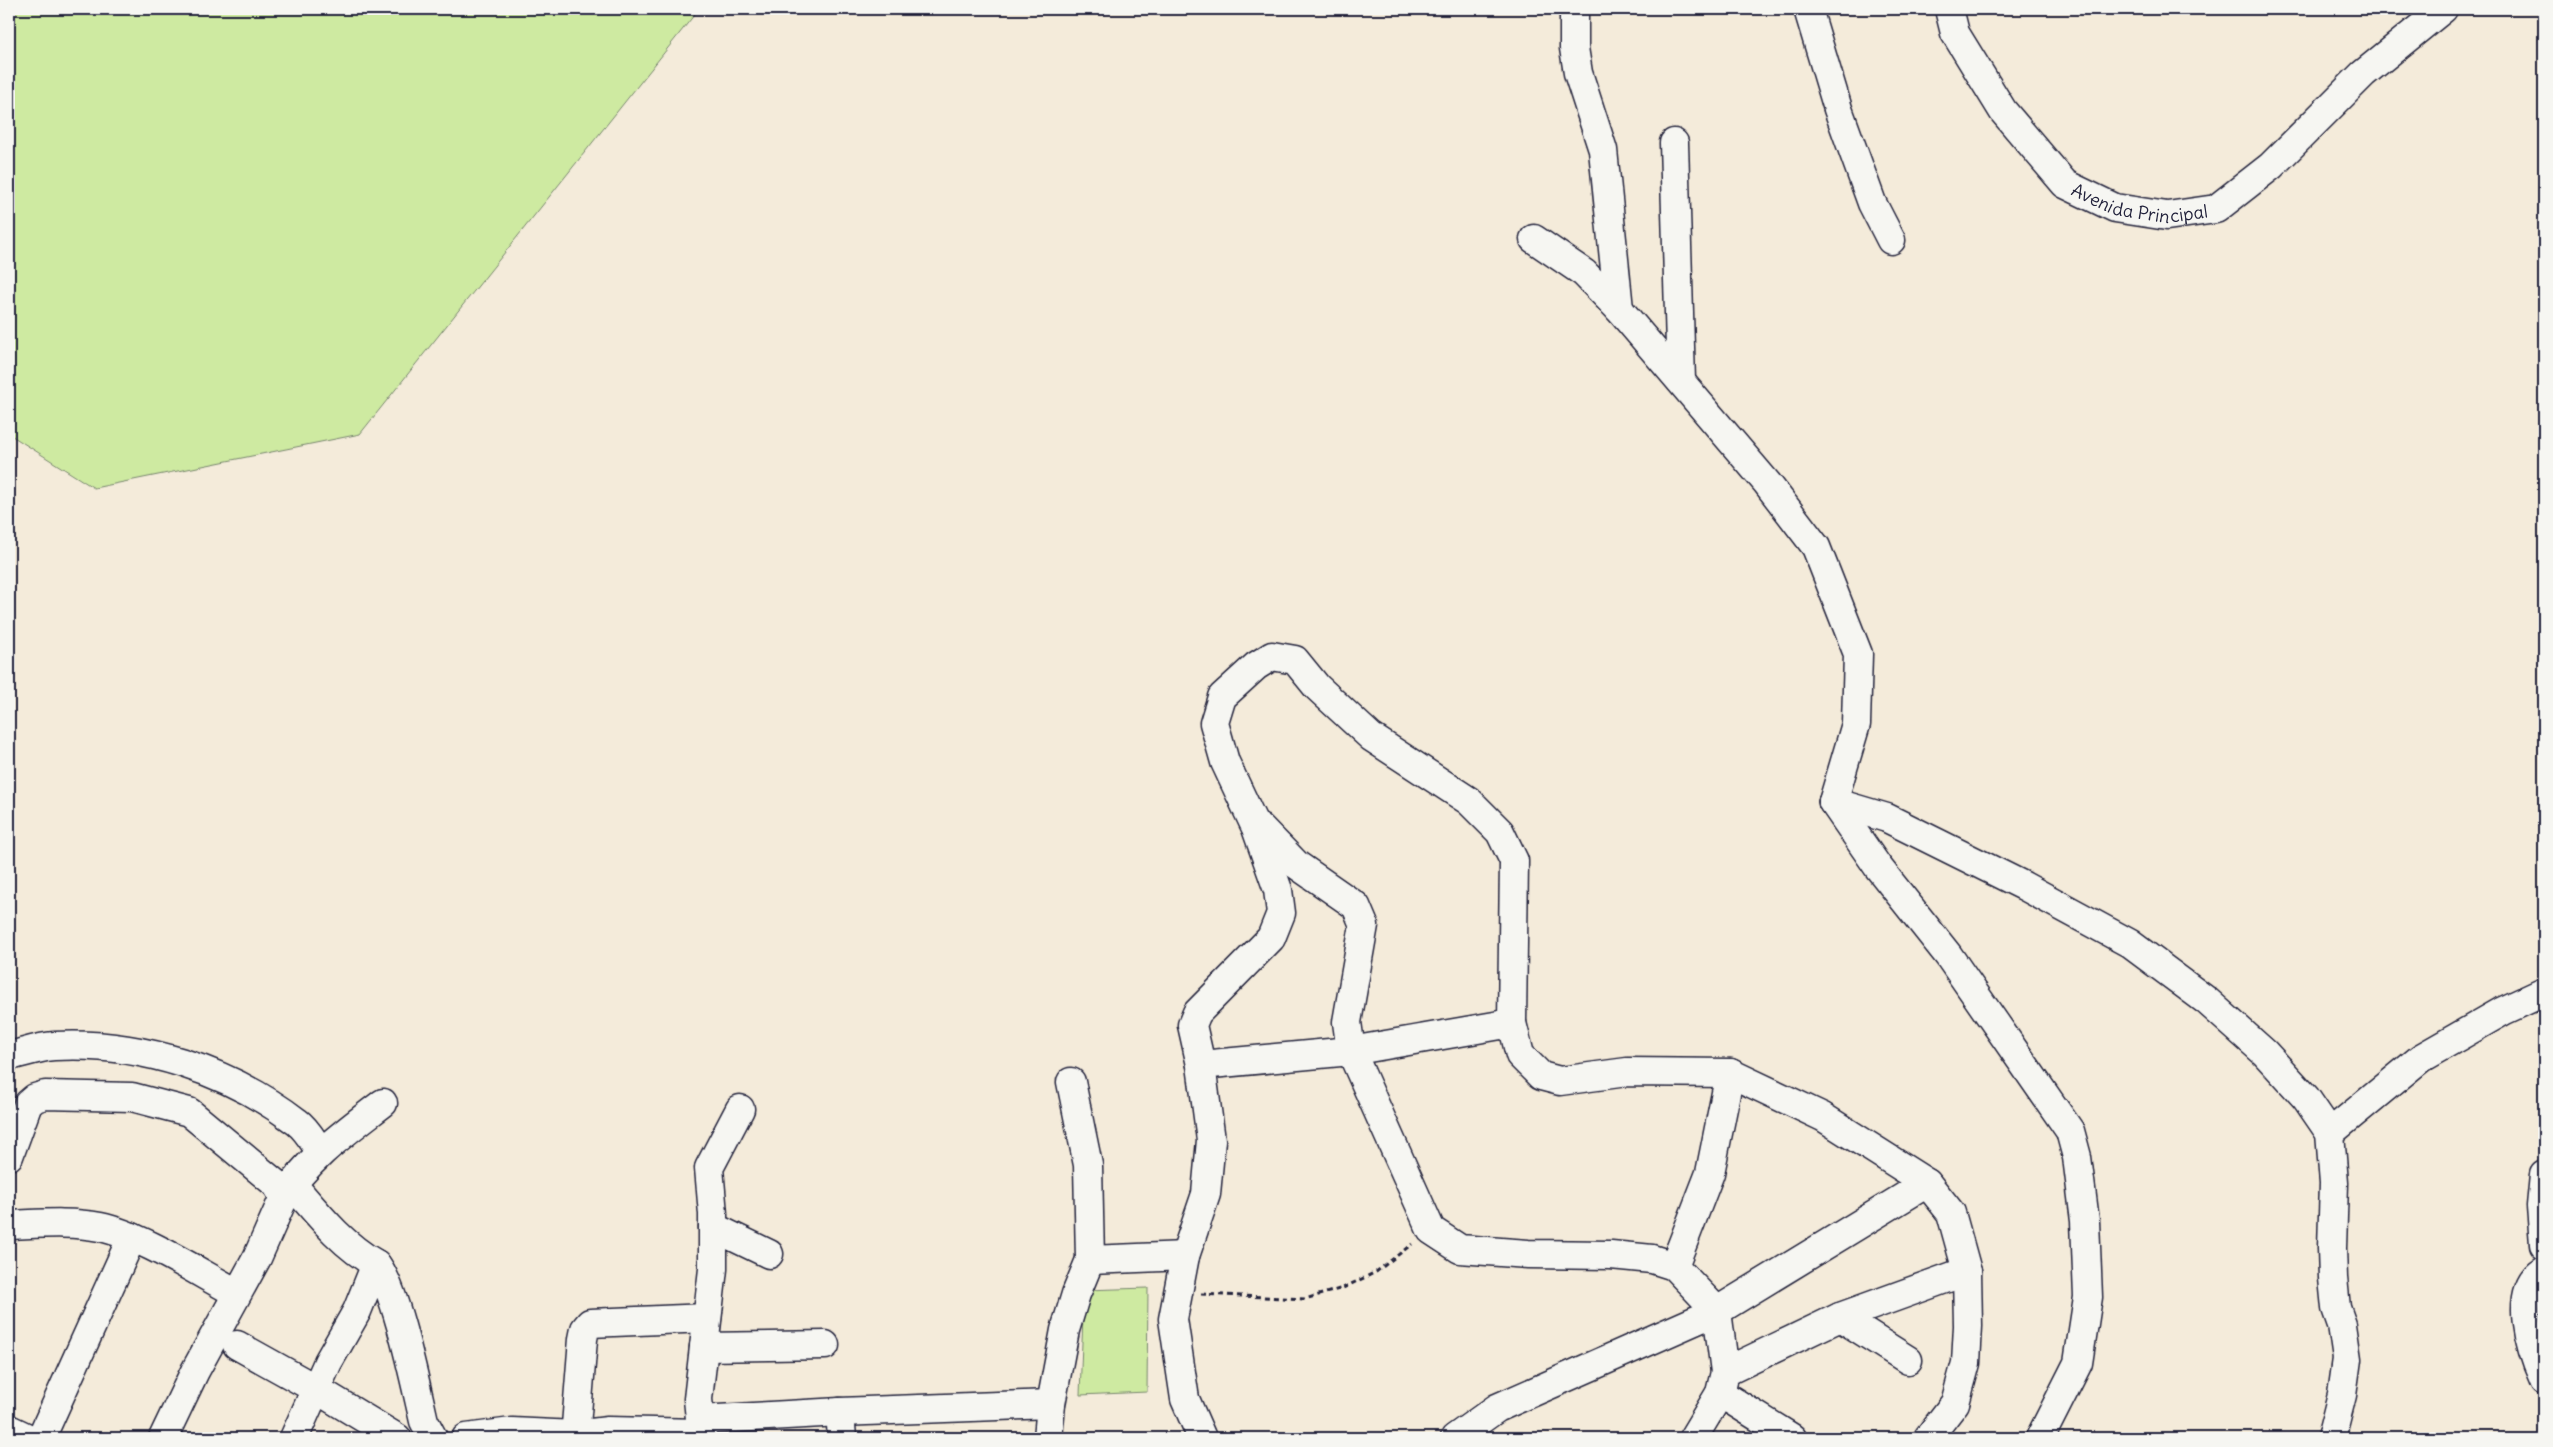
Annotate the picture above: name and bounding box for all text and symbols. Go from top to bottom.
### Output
street label: Avenida Principal [2068,177,2209,228]

